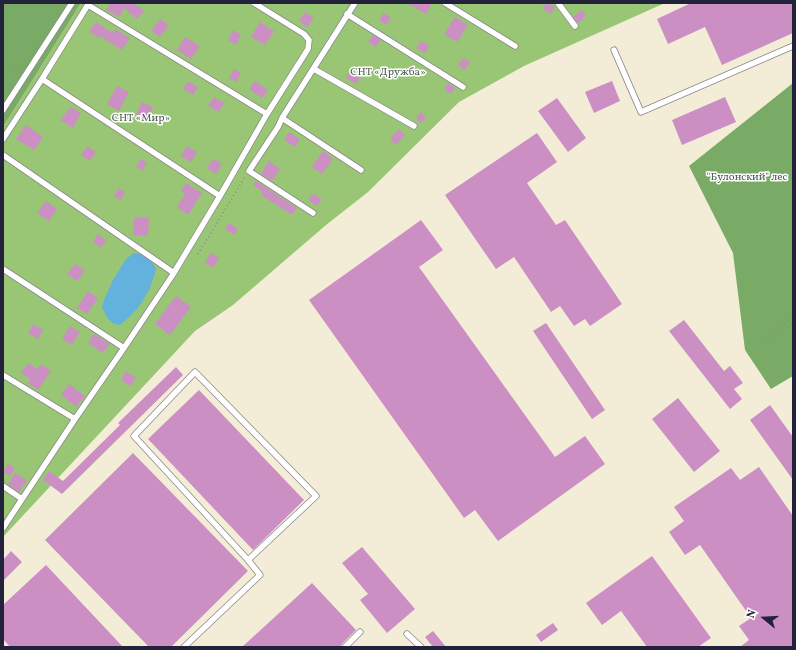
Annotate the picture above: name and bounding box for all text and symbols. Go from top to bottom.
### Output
park label: СНТ «Дружба» [350,66,426,80]
park label: СНТ «Мир» [112,112,170,126]
park label: "Булонский" лес [707,171,787,185]
north arrow [744,598,784,638]
text: N [744,608,760,620]

